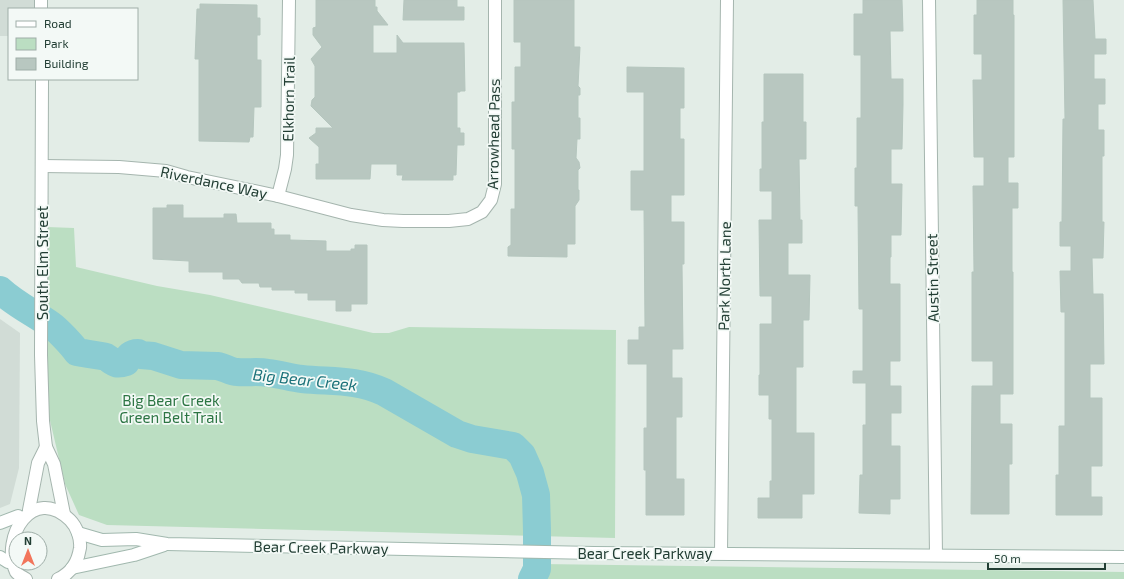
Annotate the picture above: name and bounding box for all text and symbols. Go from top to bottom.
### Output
legend [8,8,138,80]
text: Road [44,16,72,30]
text: Park [44,36,69,50]
text: Building [44,56,89,70]
street label: Elkhorn Trail [278,56,298,142]
street label: Arrowhead Pass [483,78,503,190]
street label: Riverdance Way [159,162,269,202]
street label: South Elm Street [33,206,51,320]
street label: Park North Lane [714,221,734,331]
street label: Austin Street [922,233,942,322]
water label: Big Bear Creek [252,364,358,394]
park label: Big Bear Creek Green Belt Trail [119,391,223,426]
north arrow [8,531,48,571]
text: N [24,534,32,547]
street label: Bear Creek Parkway [253,537,389,557]
street label: Bear Creek Parkway [577,544,713,562]
scale bar [988,545,1105,571]
text: 50 m [994,551,1021,565]

